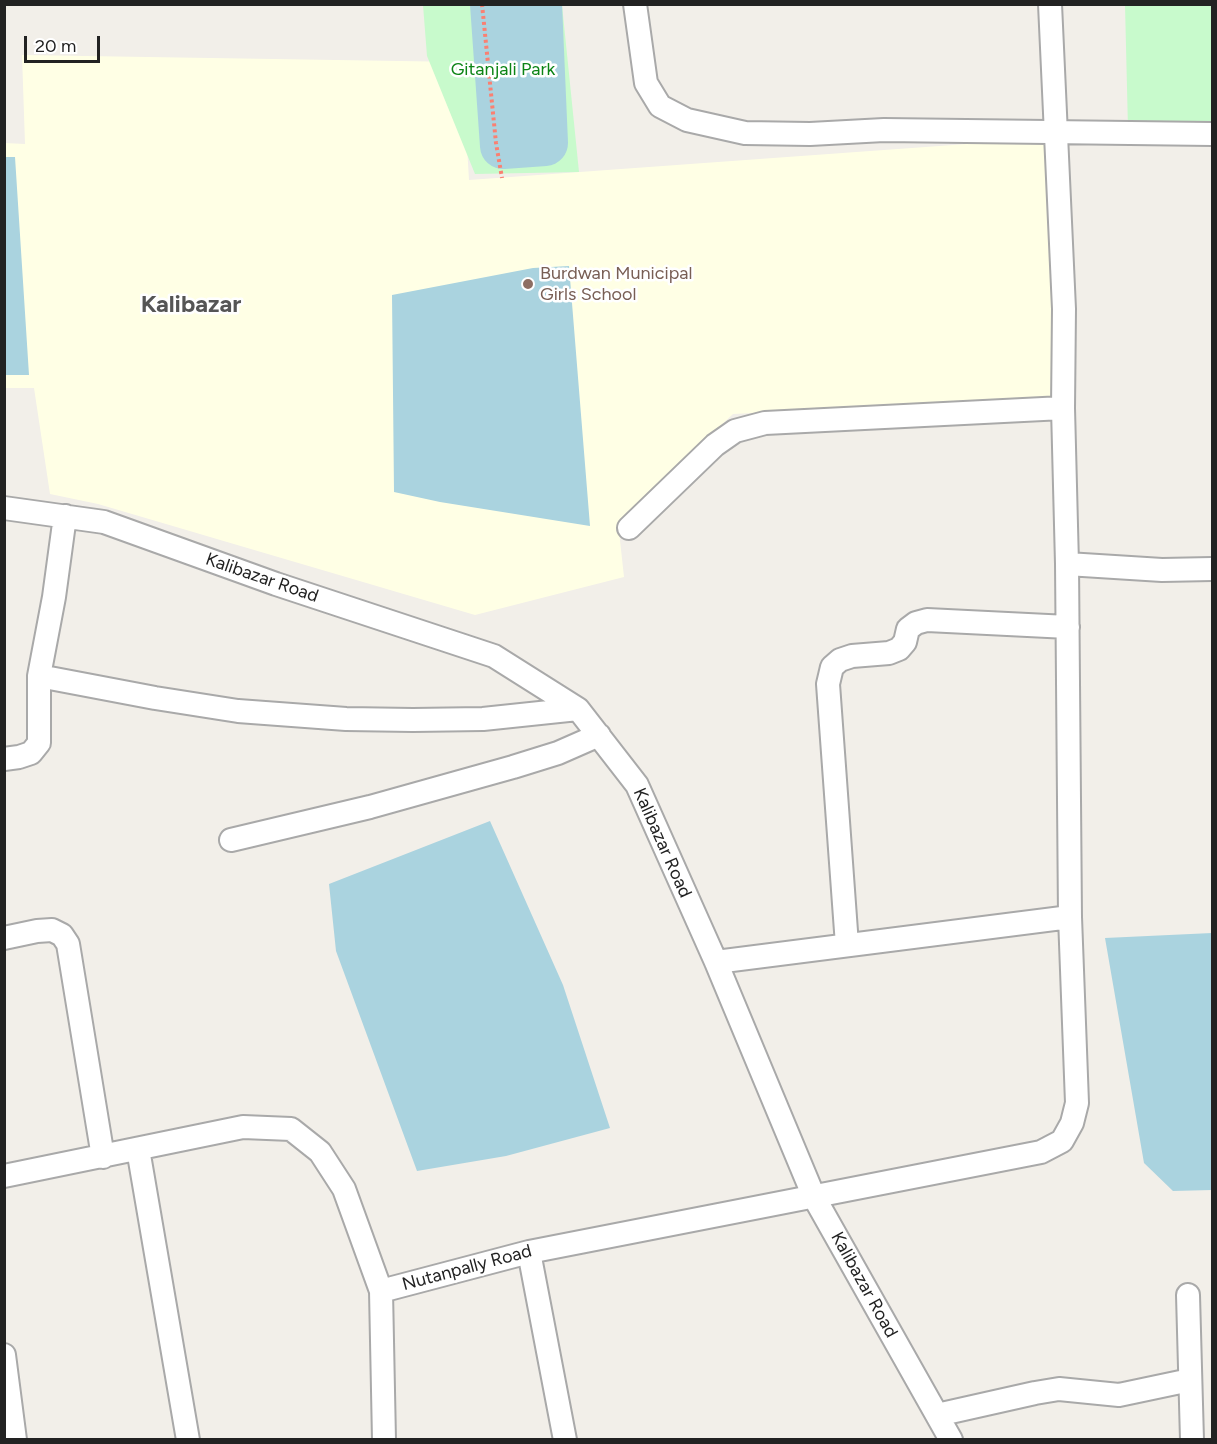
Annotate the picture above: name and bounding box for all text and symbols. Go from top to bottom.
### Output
scale bar [27,24,104,62]
text: 20 m [35,35,76,57]
park label: Gitanjali Park [451,59,555,81]
place label: Burdwan Municipal Girls School [540,263,692,306]
marker: Burdwan Municipal Girls School [521,277,535,291]
district label: Kalibazar [141,291,241,319]
street label: Kalibazar Road [203,549,321,607]
street label: Kalibazar Road [628,785,696,901]
street label: Kalibazar Road [826,1228,902,1342]
street label: Nutanpally Road [400,1240,534,1296]

